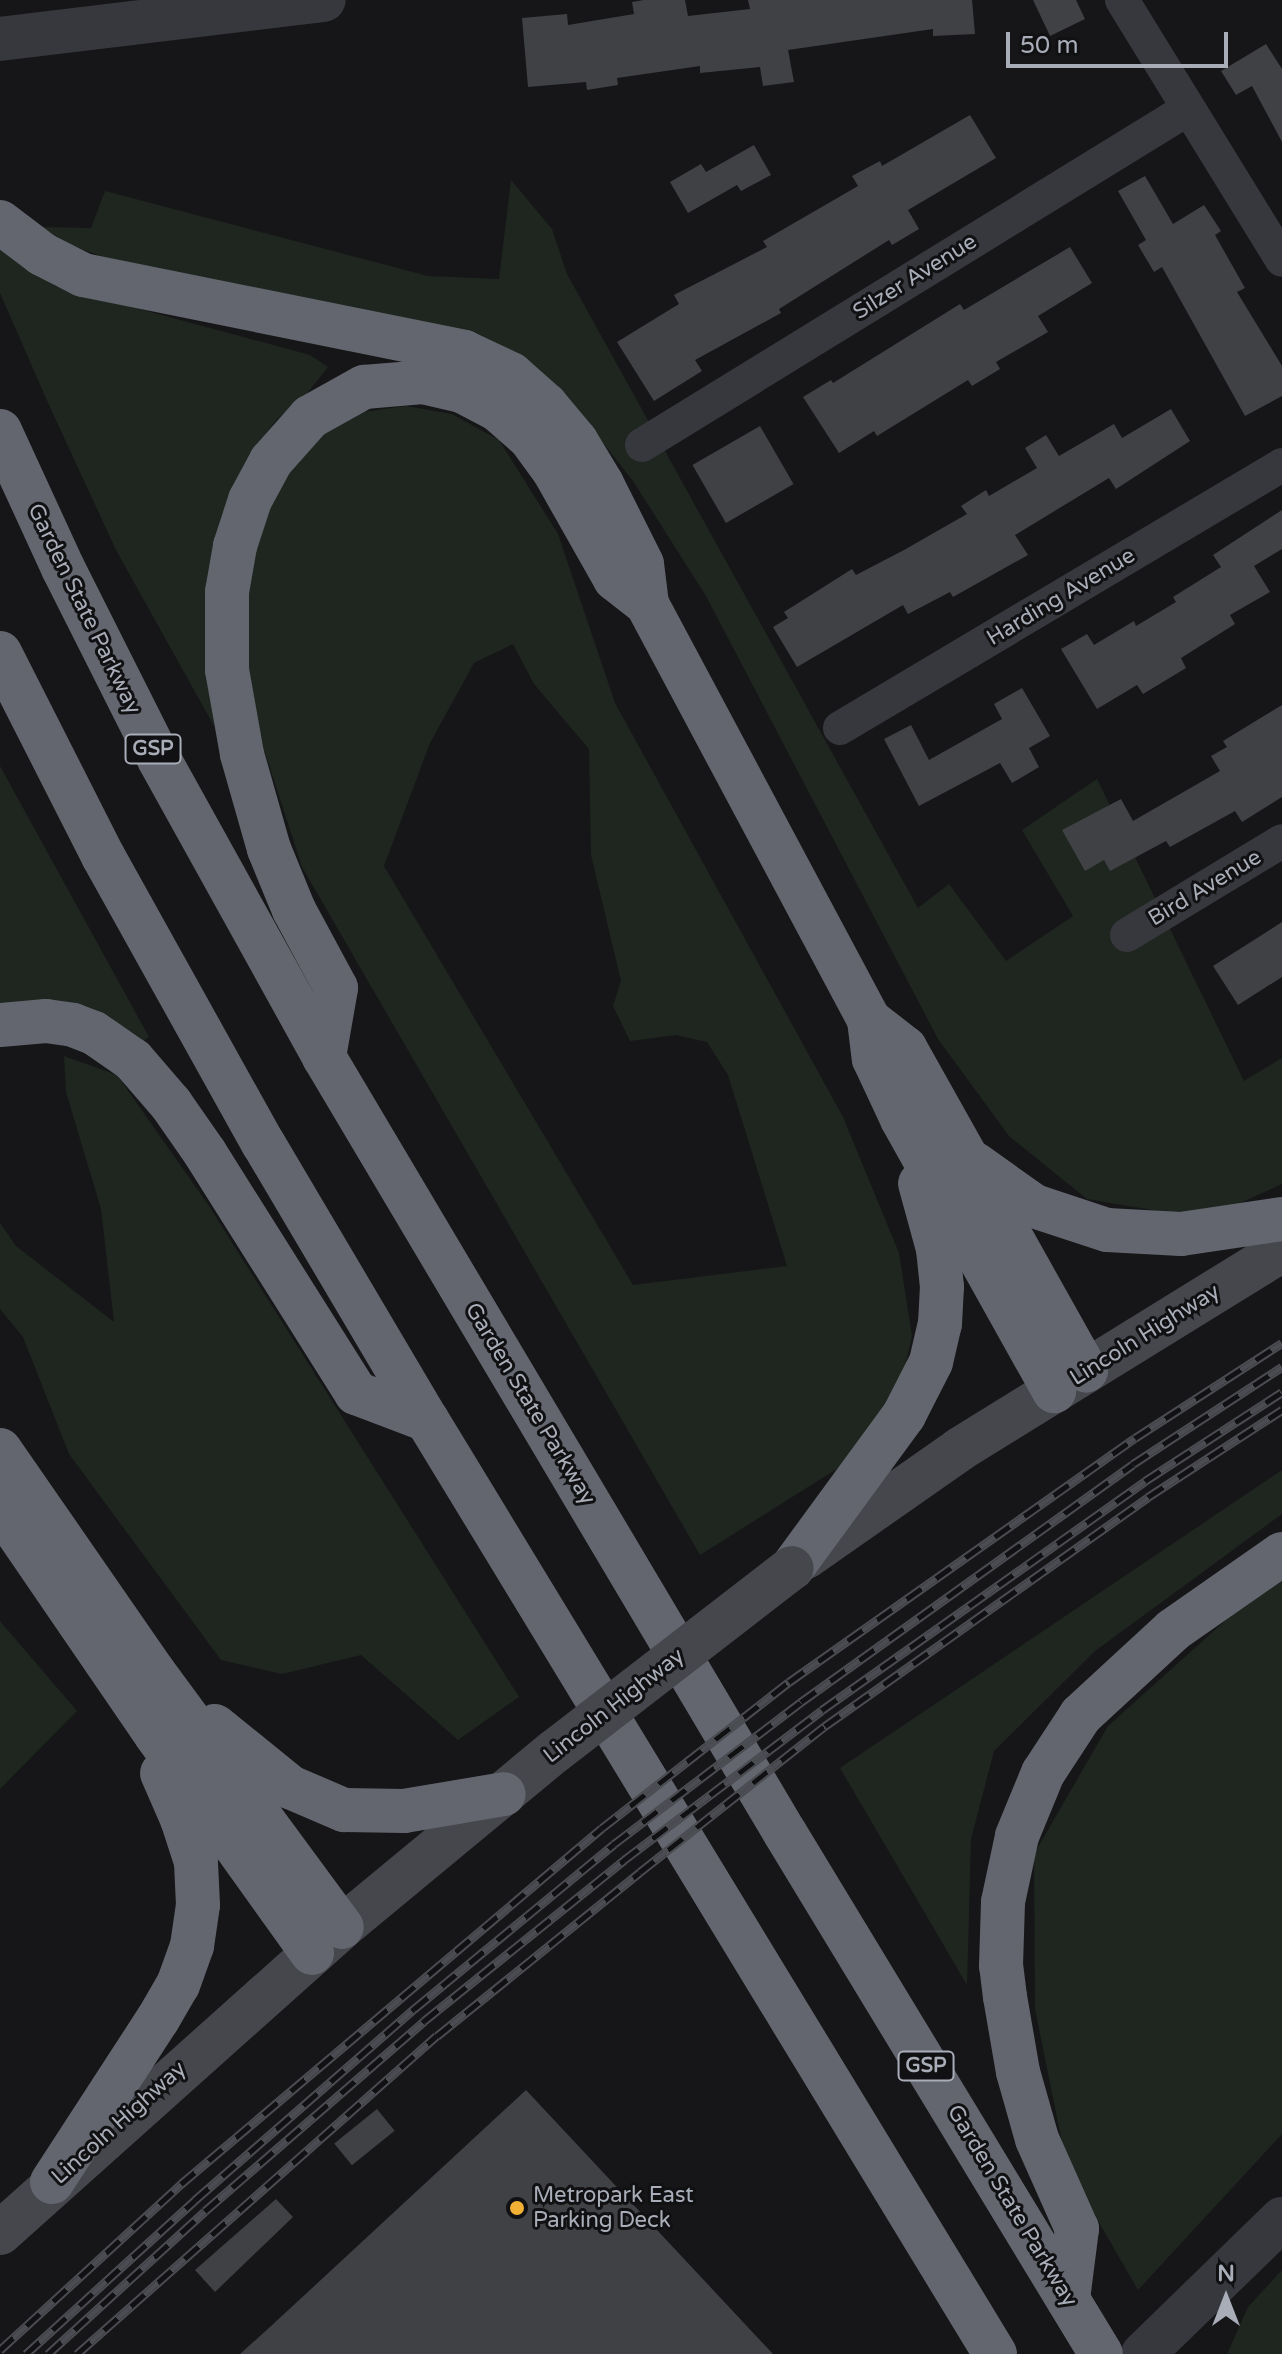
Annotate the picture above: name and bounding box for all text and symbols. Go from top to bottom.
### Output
scale bar [1010,16,1232,66]
text: 50 m [1020,31,1078,60]
street label: Silzer Avenue [848,229,982,325]
street label: Garden State Parkway [22,499,146,719]
street label: Harding Avenue [982,542,1140,652]
road number: GSP [123,733,183,765]
street label: Bird Avenue [1144,844,1266,932]
street label: Lincoln Highway [1065,1278,1225,1392]
street label: Garden State Parkway [459,1298,601,1510]
street label: Lincoln Highway [538,1643,690,1769]
road number: GSP [896,2050,956,2082]
street label: Lincoln Highway [46,2056,192,2190]
street label: Garden State Parkway [941,2100,1083,2312]
place label: Metropark East Parking Deck [533,2182,694,2234]
marker: Metropark East Parking Deck [508,2199,526,2217]
north arrow [1186,2258,1266,2338]
text: N [1217,2261,1235,2287]

